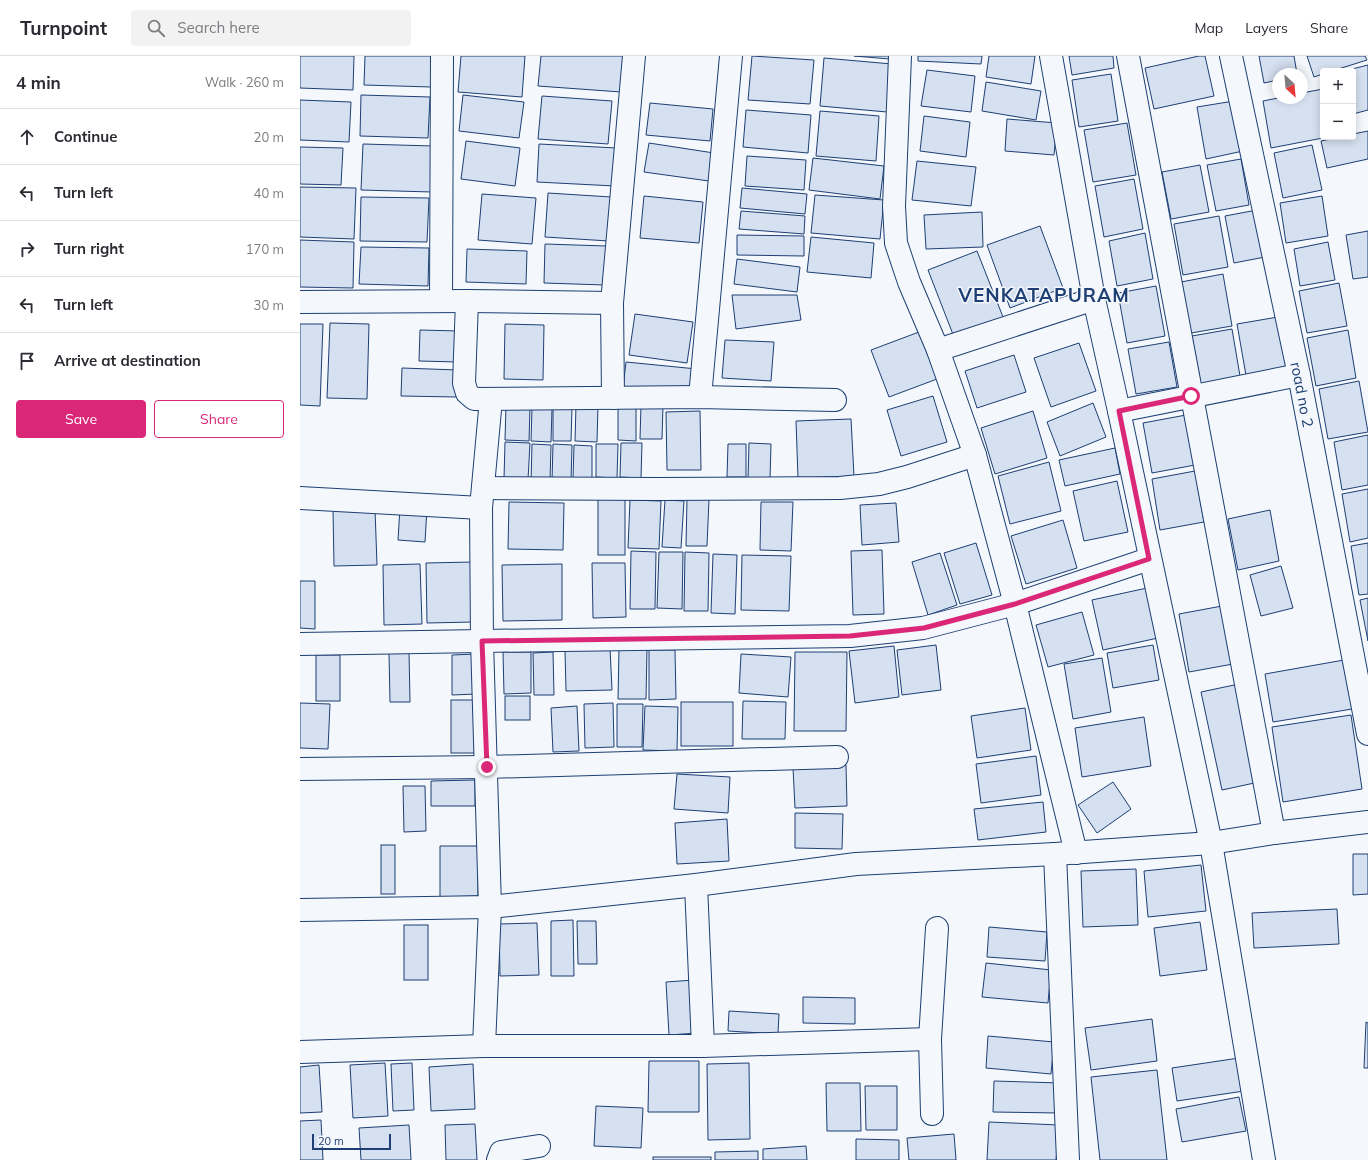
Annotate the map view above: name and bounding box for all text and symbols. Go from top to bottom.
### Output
search box [131,10,411,46]
text: Turnpoint [20,16,107,40]
icon: search [145,17,167,39]
text: Search here [177,18,260,37]
text: Map [1194,19,1223,37]
text: Layers [1245,19,1288,37]
text: Share [1310,19,1348,37]
north arrow [1272,68,1308,104]
map controls [1320,68,1356,140]
button: + [1320,68,1356,104]
text: 4 min [16,72,61,93]
text: Walk · 260 m [205,74,284,90]
button: − [1320,104,1356,140]
icon: ahead [16,126,38,148]
text: Continue [54,127,117,146]
text: 20 m [254,129,284,145]
icon: left [16,182,38,204]
text: Turn left [54,183,113,202]
text: 40 m [254,185,284,201]
icon: right [16,238,38,260]
text: Turn right [54,239,124,258]
text: 170 m [246,241,284,257]
district label: VENKATAPURAM [957,283,1130,307]
icon: left [16,294,38,316]
text: Turn left [54,295,113,314]
text: 30 m [254,297,284,313]
icon: arrive [16,350,38,372]
text: Arrive at destination [54,351,201,370]
street label: road no 2 [1287,360,1318,429]
route start [1182,387,1200,405]
button: Save [16,400,146,438]
button: Share [154,400,284,438]
route end [478,758,496,776]
scale bar [312,1132,391,1151]
text: 20 m [318,1134,344,1148]

